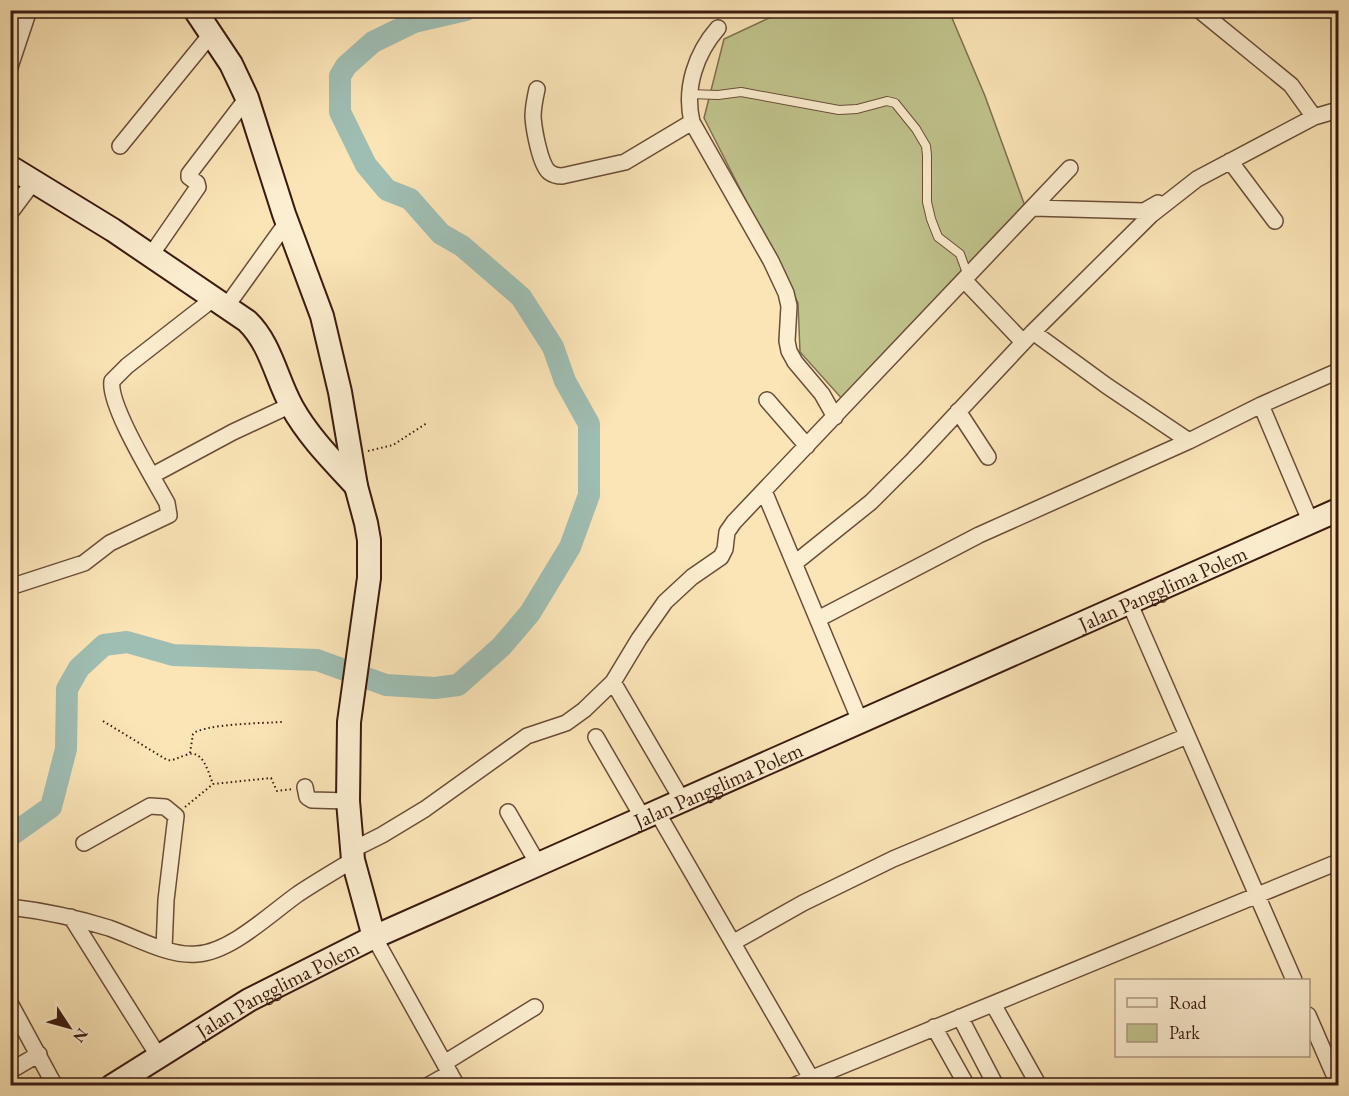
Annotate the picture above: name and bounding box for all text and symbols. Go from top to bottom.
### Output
street label: Jalan Pangglima Polem [1072,539,1251,638]
street label: Jalan Pangglima Polem [628,735,807,835]
street label: Jalan Pangglima Polem [189,933,363,1045]
legend [1115,979,1310,1057]
text: Road [1169,991,1208,1014]
north arrow [39,997,99,1057]
text: Park [1169,1021,1200,1044]
text: N [68,1024,93,1047]

